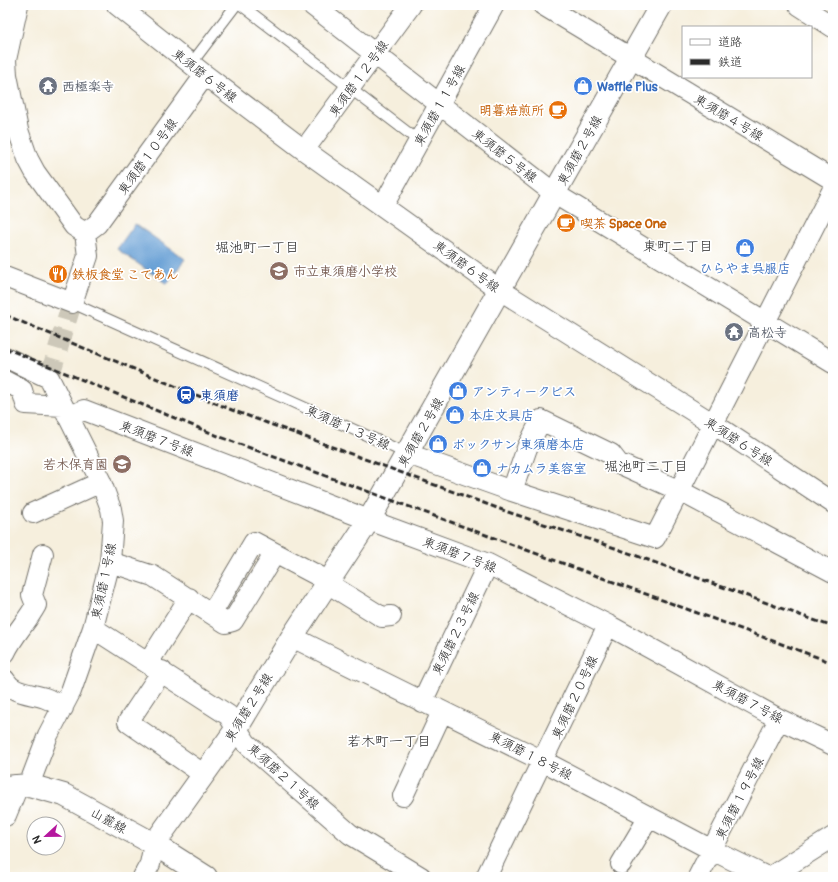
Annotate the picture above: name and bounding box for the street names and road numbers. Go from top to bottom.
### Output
street label: 東須磨１２号線 [326,36,393,120]
street label: 東須磨６号線 [169,45,241,107]
street label: 東須磨１１号線 [411,61,469,149]
street label: 東須磨４号線 [691,91,767,145]
street label: 東須磨２号線 [554,112,606,188]
street label: 東須磨１０号線 [115,114,182,198]
street label: 東須磨５号線 [469,125,541,187]
street label: 東須磨６号線 [430,237,503,297]
street label: 東須磨２号線 [394,394,448,470]
street label: 東須磨１３号線 [303,402,393,454]
street label: 東須磨６号線 [701,414,776,470]
street label: 東須磨７号線 [117,417,197,461]
street label: 東須磨７号線 [420,533,500,577]
street label: 東須磨１号線 [88,540,120,621]
street label: 東須磨２３号線 [429,588,483,678]
street label: 東須磨２０号線 [548,652,602,742]
street label: 東須磨２号線 [221,669,277,745]
street label: 東須磨７号線 [709,677,787,728]
street label: 東須磨１８号線 [486,728,576,784]
street label: 東須磨２１号線 [244,740,323,814]
street label: 東須磨１９号線 [712,753,768,843]
street label: 山麓線 [88,804,130,838]

